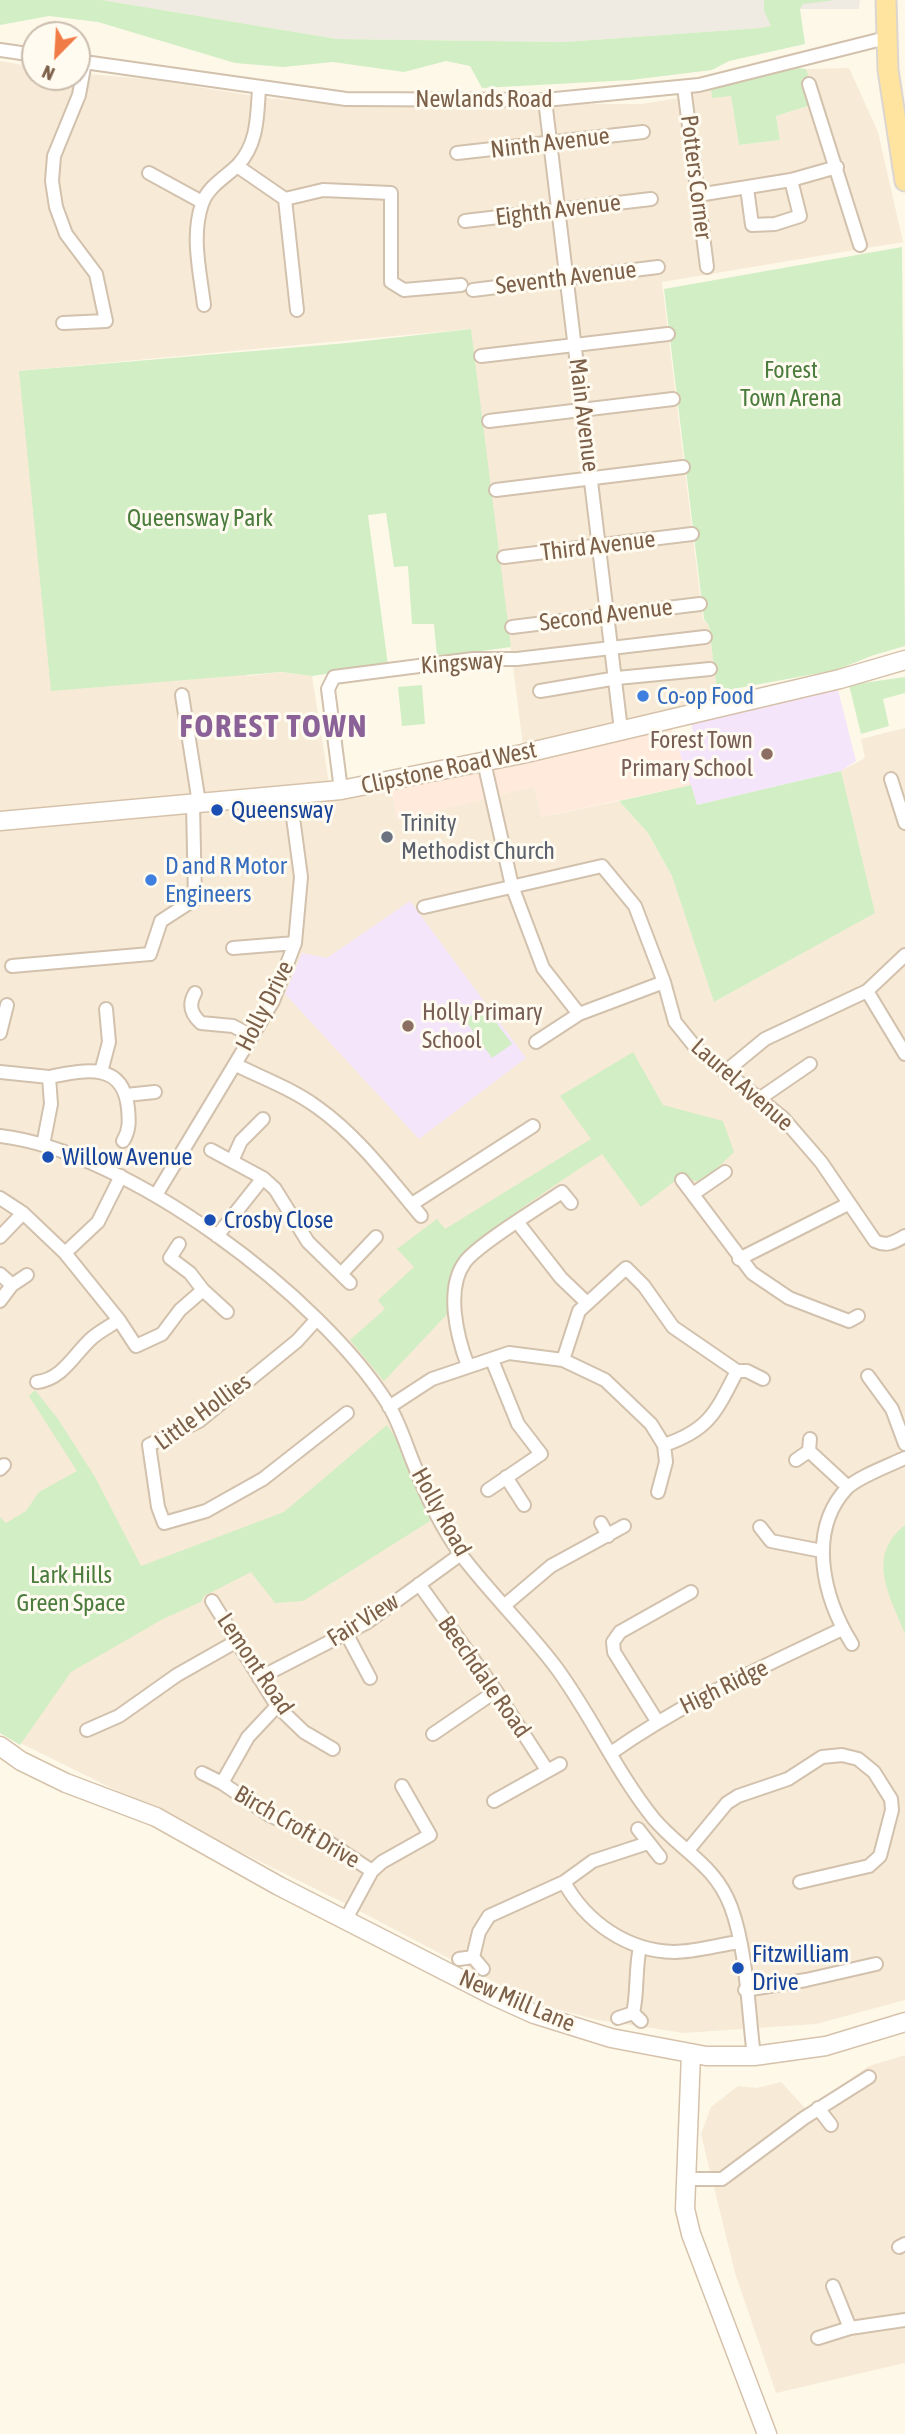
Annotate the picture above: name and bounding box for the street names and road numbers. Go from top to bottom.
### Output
street label: Newlands Road [415,85,553,113]
street label: Potters Corner [674,113,718,241]
street label: Ninth Avenue [489,121,611,165]
street label: Eighth Avenue [494,188,622,232]
street label: Seventh Avenue [494,255,638,301]
street label: Main Avenue [563,357,605,473]
street label: Third Avenue [539,525,657,567]
street label: Second Avenue [538,593,674,637]
street label: Kingsway [420,646,504,680]
street label: Clipstone Road West [359,735,539,801]
street label: Holly Drive [230,956,300,1056]
street label: Laurel Avenue [685,1033,799,1137]
street label: Little Hollies [149,1368,257,1456]
street label: Holly Road [405,1463,477,1561]
street label: Fair View [322,1587,404,1653]
street label: Lemont Road [211,1608,299,1720]
street label: Beechdale Road [431,1611,537,1743]
street label: High Ridge [675,1653,773,1721]
street label: Birch Croft Drive [229,1779,365,1875]
street label: New Mill Lane [455,1964,579,2038]

